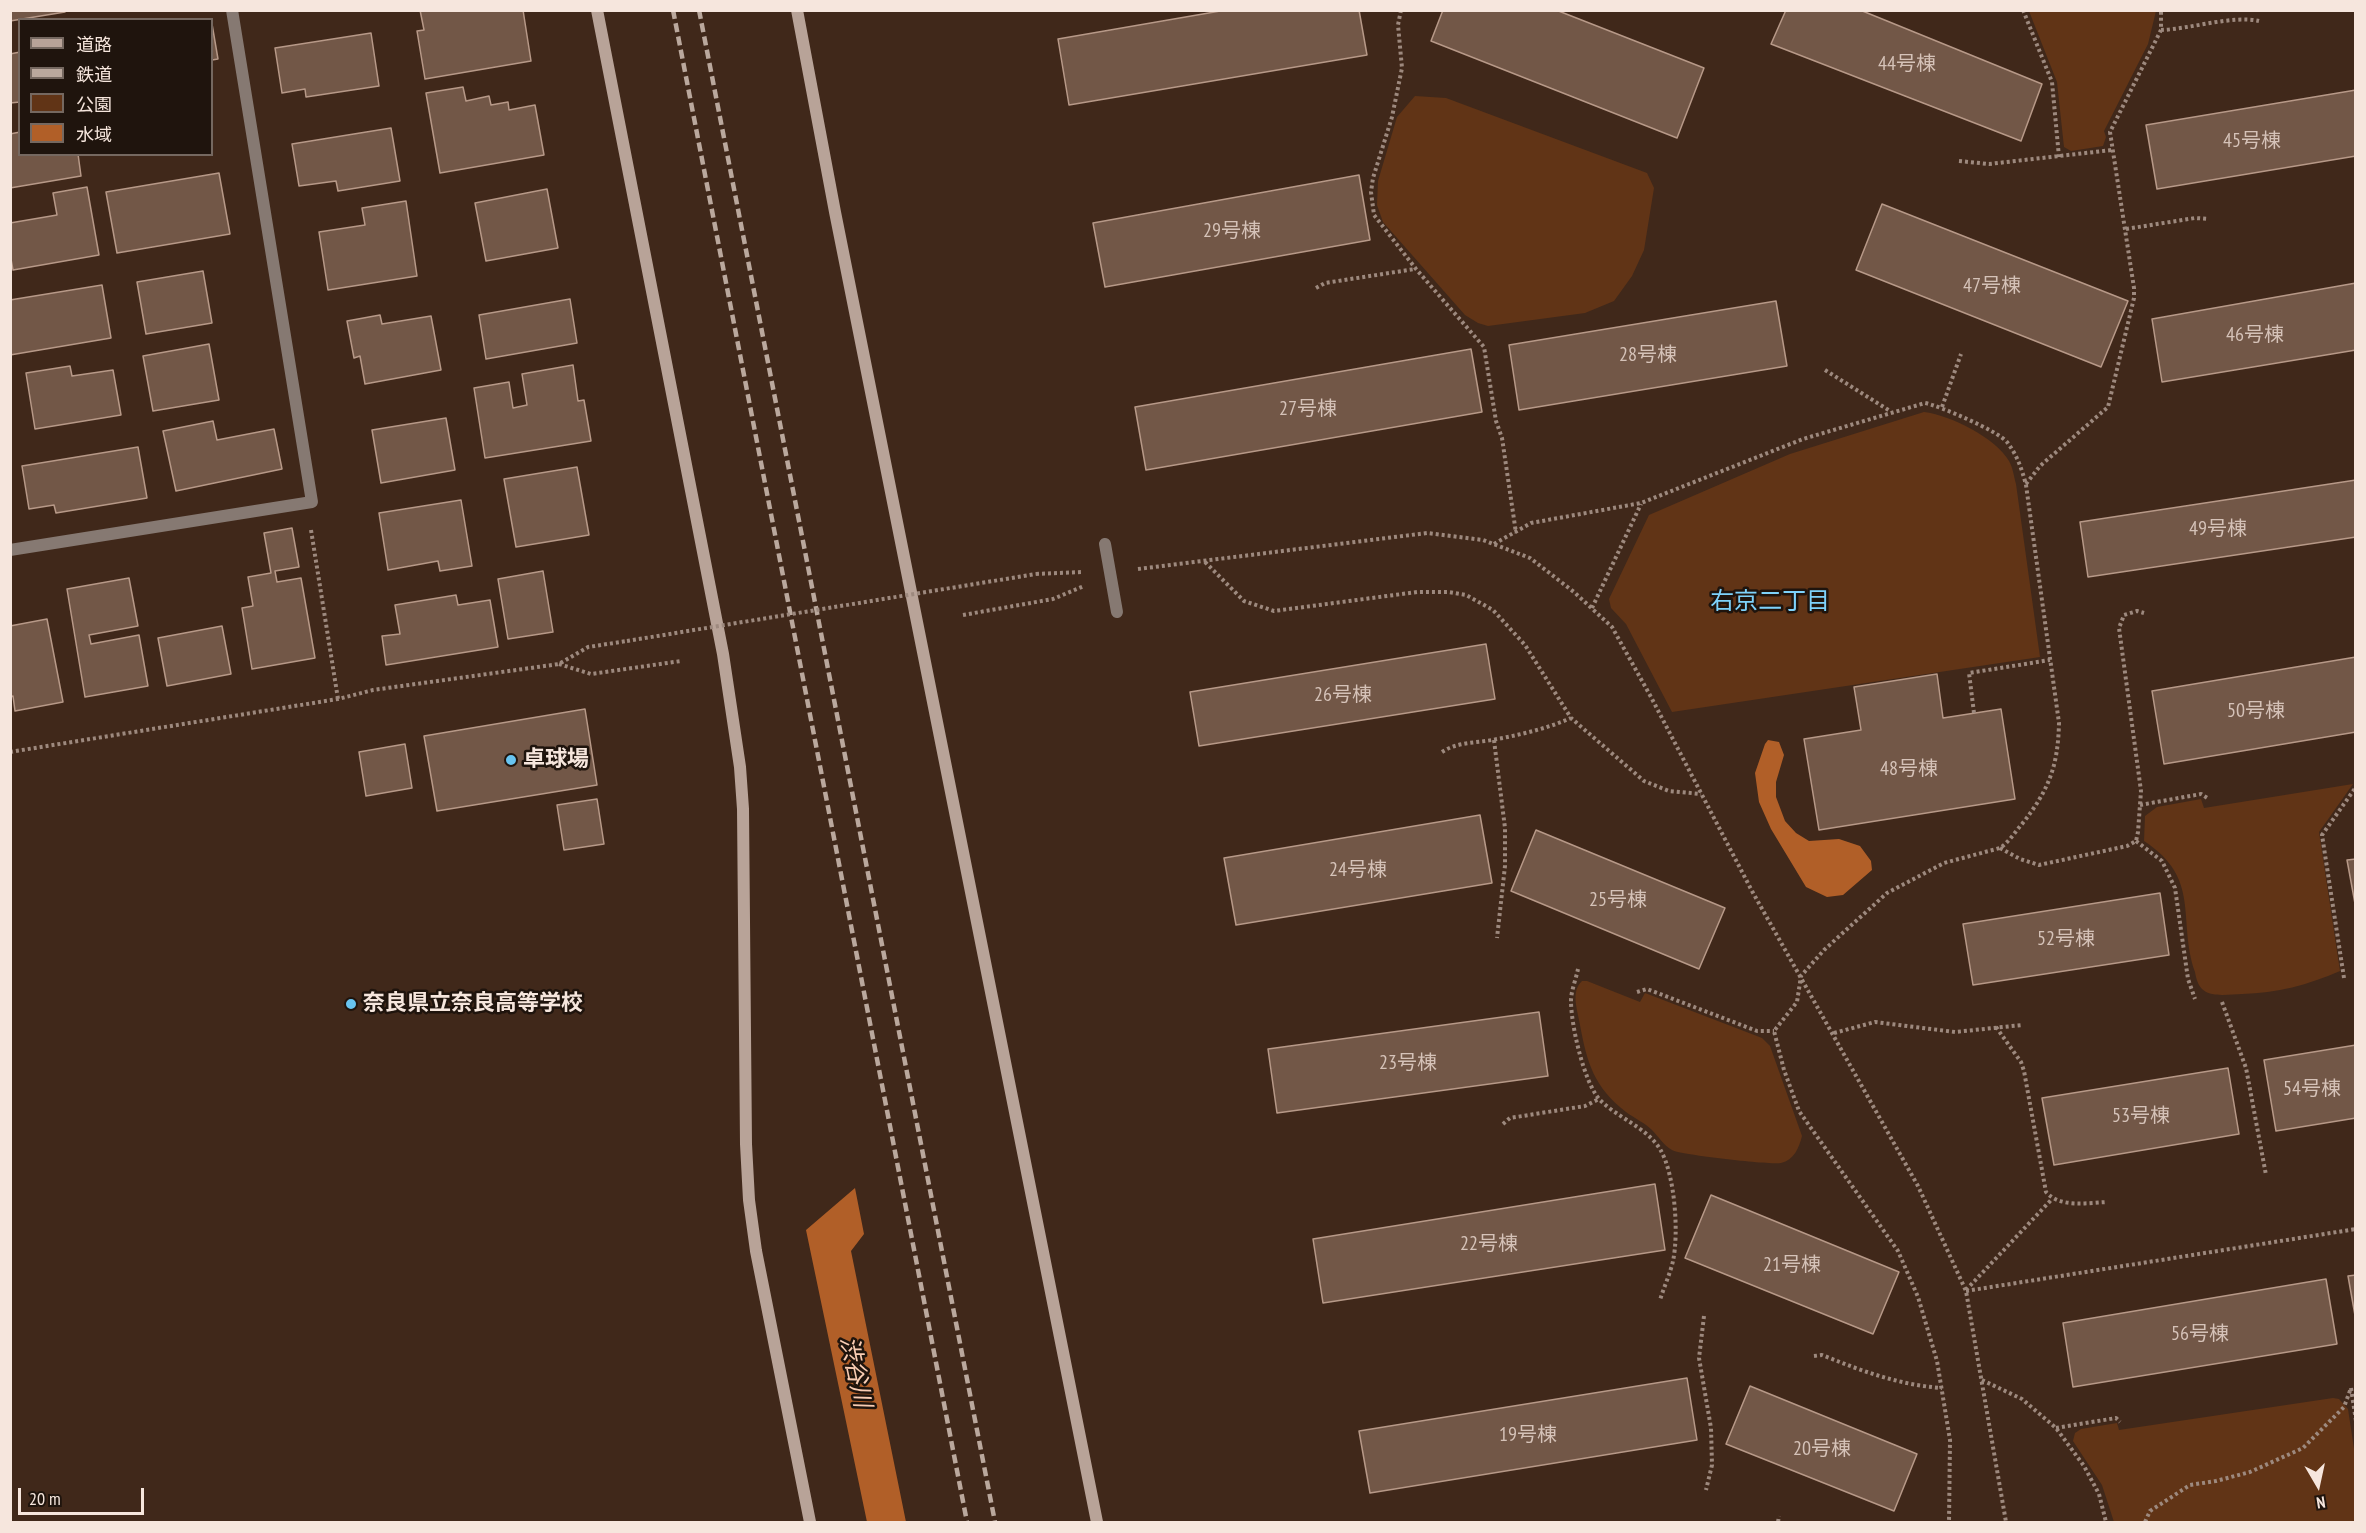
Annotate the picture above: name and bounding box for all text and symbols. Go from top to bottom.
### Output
legend [18,18,213,156]
text: 道路 [76,33,112,56]
house number: 44号棟 [1878,52,1936,76]
text: 鉄道 [76,63,112,86]
text: 公園 [76,93,112,116]
text: 水域 [76,123,112,146]
house number: 45号棟 [2223,129,2281,153]
house number: 29号棟 [1203,219,1261,243]
house number: 47号棟 [1963,274,2021,298]
house number: 46号棟 [2226,323,2284,347]
house number: 28号棟 [1619,343,1677,367]
house number: 27号棟 [1279,397,1337,421]
house number: 49号棟 [2189,517,2247,541]
district label: 右京二丁目 [1710,588,1830,616]
house number: 26号棟 [1314,683,1372,707]
house number: 50号棟 [2227,699,2285,723]
place label: 卓球場 [523,747,589,773]
marker: 卓球場 [504,753,518,767]
house number: 48号棟 [1880,757,1938,781]
house number: 24号棟 [1329,858,1387,882]
house number: 25号棟 [1589,888,1647,912]
house number: 52号棟 [2037,927,2095,951]
place label: 奈良県立奈良高等学校 [363,991,583,1017]
marker: 奈良県立奈良高等学校 [344,997,358,1011]
house number: 23号棟 [1379,1051,1437,1075]
house number: 54号棟 [2283,1077,2341,1101]
house number: 53号棟 [2112,1104,2170,1128]
house number: 22号棟 [1460,1232,1518,1256]
house number: 21号棟 [1763,1253,1821,1277]
house number: 56号棟 [2171,1322,2229,1346]
water label: 渋谷川 [833,1334,877,1410]
house number: 19号棟 [1499,1423,1557,1447]
house number: 20号棟 [1793,1437,1851,1461]
north arrow [2288,1455,2348,1515]
scale bar [21,1476,147,1514]
text: 20 m [29,1487,61,1510]
text: N [2315,1492,2327,1513]

